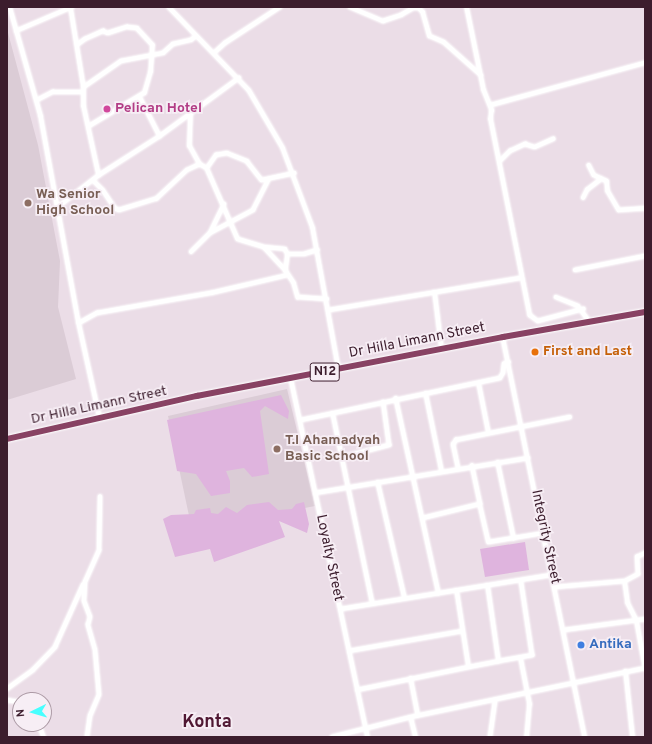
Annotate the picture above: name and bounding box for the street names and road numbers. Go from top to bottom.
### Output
street label: Dr Hilla Limann Street [348,320,486,362]
road number: N12 [309,361,341,383]
street label: Dr Hilla Limann Street [30,383,168,429]
street label: Integrity Street [527,488,563,586]
street label: Loyalty Street [312,513,346,603]

